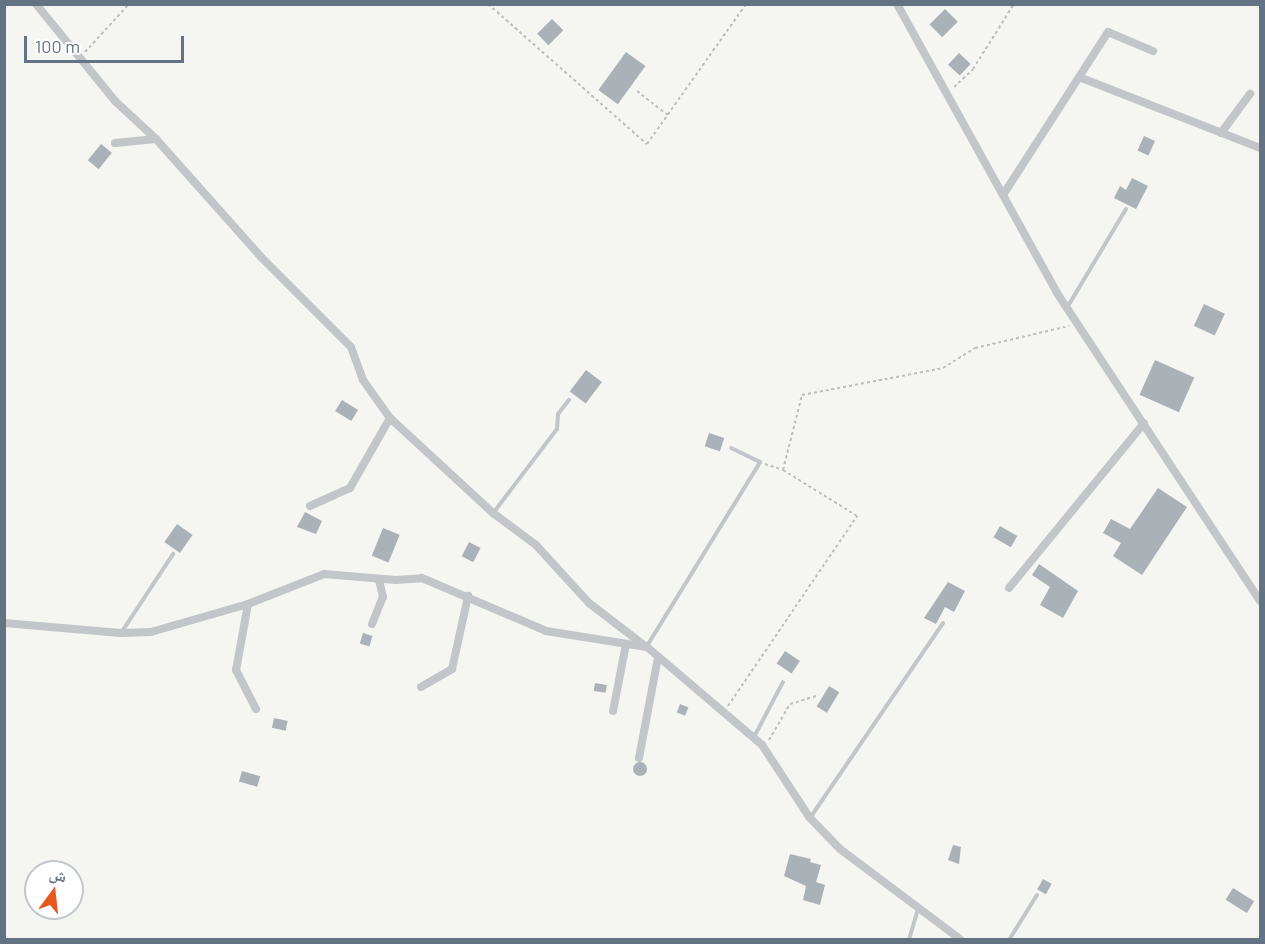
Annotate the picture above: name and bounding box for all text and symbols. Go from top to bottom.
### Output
scale bar [27,24,188,62]
text: 100 m [35,35,80,57]
north arrow [24,860,84,920]
text: ش [48,863,69,885]

